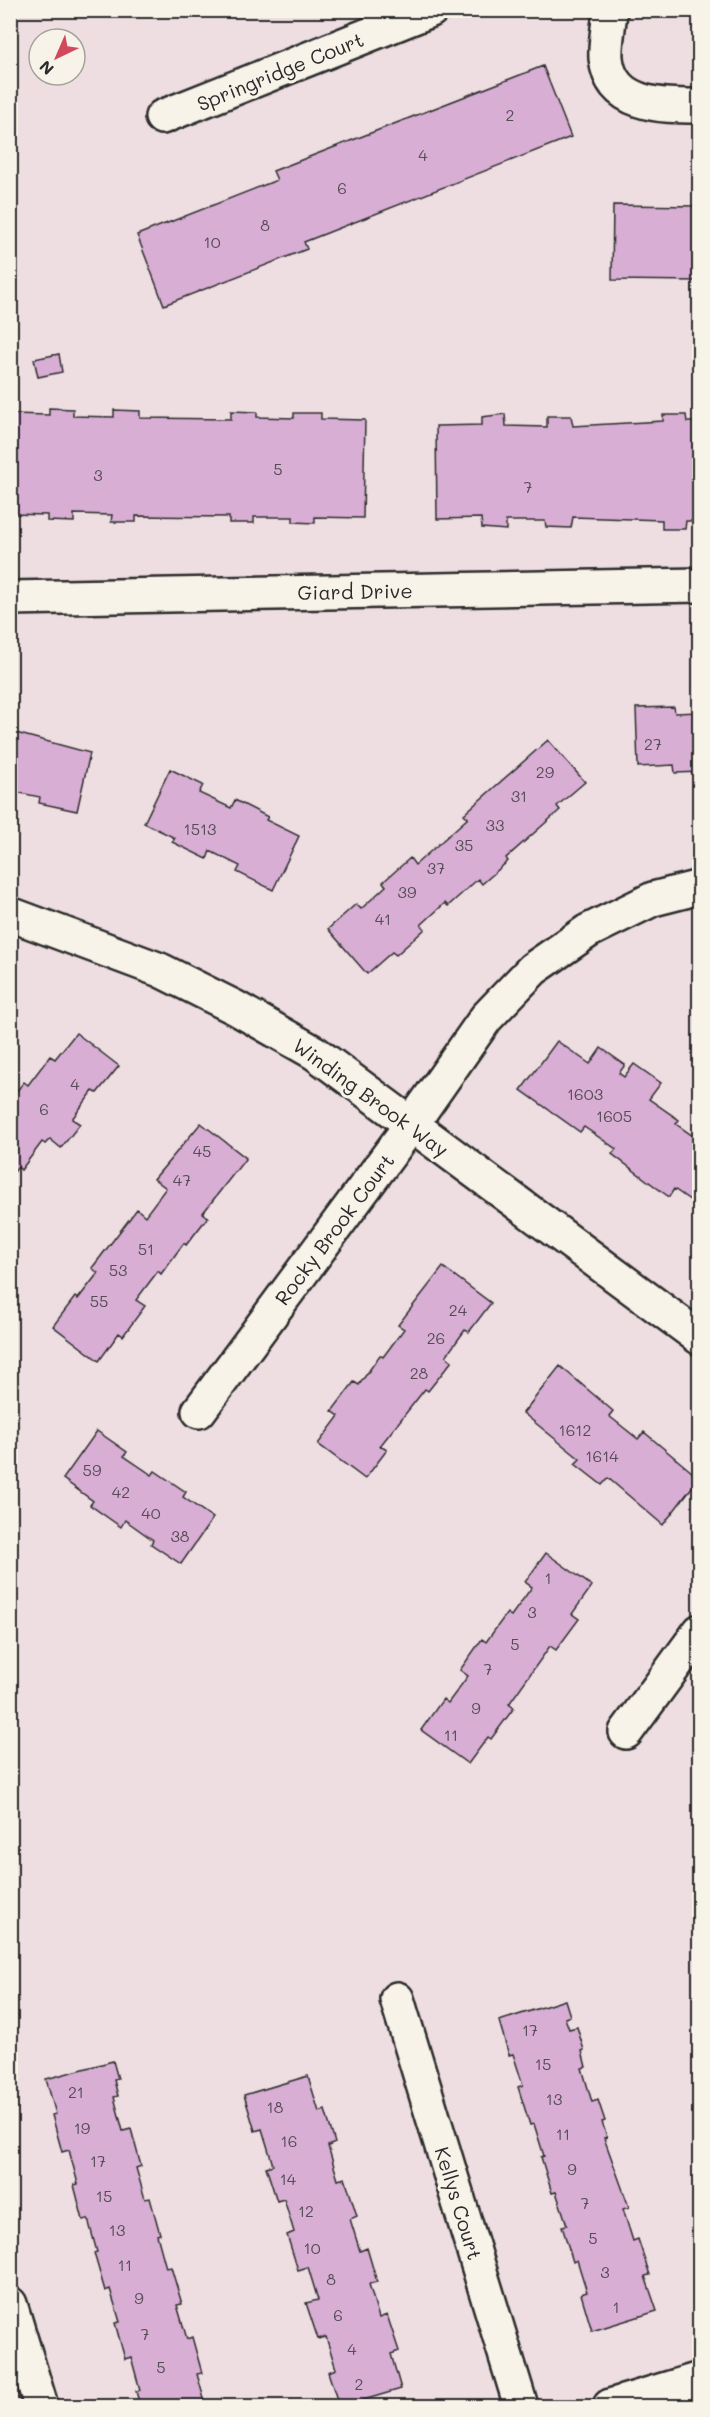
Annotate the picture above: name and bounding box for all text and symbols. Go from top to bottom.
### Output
street label: Springridge Court [193,26,367,116]
north arrow [27,27,87,87]
text: N [35,56,58,80]
house number: 2 [506,104,514,125]
house number: 4 [418,144,428,165]
house number: 6 [337,177,347,198]
house number: 8 [260,214,270,235]
house number: 10 [203,231,221,252]
house number: 5 [273,458,283,479]
house number: 3 [93,464,103,485]
house number: 7 [524,476,533,497]
street label: Giard Drive [297,577,413,605]
house number: 27 [644,733,662,754]
house number: 29 [536,761,554,782]
house number: 31 [511,785,527,806]
house number: 33 [486,814,504,835]
house number: 1513 [183,818,217,839]
house number: 35 [455,834,473,855]
house number: 37 [427,857,445,878]
house number: 39 [398,881,416,902]
house number: 41 [375,908,391,929]
street label: Winding Brook Way [288,1032,454,1162]
house number: 4 [70,1073,80,1094]
house number: 1603 [567,1083,603,1104]
house number: 6 [39,1098,49,1119]
house number: 1605 [596,1105,632,1126]
house number: 45 [193,1140,211,1161]
street label: Rocky Brook Court [269,1148,399,1310]
house number: 47 [173,1169,191,1190]
house number: 51 [138,1238,154,1259]
house number: 53 [109,1259,127,1280]
house number: 55 [90,1290,108,1311]
house number: 24 [449,1299,468,1320]
house number: 26 [427,1327,445,1348]
house number: 28 [410,1362,429,1383]
house number: 1612 [559,1419,591,1440]
house number: 1614 [585,1445,619,1466]
house number: 59 [83,1459,101,1480]
house number: 42 [112,1481,130,1502]
house number: 40 [141,1502,161,1523]
house number: 38 [170,1525,190,1546]
house number: 1 [544,1567,552,1588]
house number: 3 [527,1601,537,1622]
house number: 5 [510,1633,520,1654]
house number: 7 [484,1658,493,1679]
house number: 9 [471,1697,481,1718]
house number: 11 [444,1724,458,1745]
house number: 17 [522,2019,538,2040]
house number: 15 [535,2053,551,2074]
house number: 21 [68,2081,84,2102]
house number: 13 [546,2088,562,2109]
house number: 18 [267,2096,284,2117]
house number: 19 [74,2117,90,2138]
house number: 11 [556,2123,570,2144]
house number: 16 [281,2130,297,2151]
street label: Kellys Court [429,2143,489,2263]
house number: 17 [90,2150,106,2171]
house number: 9 [567,2158,577,2179]
house number: 14 [280,2168,297,2189]
house number: 15 [96,2185,112,2206]
house number: 7 [581,2192,590,2213]
house number: 12 [298,2200,314,2221]
house number: 13 [109,2219,125,2240]
house number: 5 [588,2227,598,2248]
house number: 10 [303,2237,321,2258]
house number: 11 [118,2254,132,2275]
house number: 3 [600,2261,610,2282]
house number: 8 [326,2268,336,2289]
house number: 9 [134,2287,144,2308]
house number: 1 [612,2296,620,2317]
house number: 6 [333,2304,343,2325]
house number: 7 [141,2323,150,2344]
house number: 4 [347,2338,357,2359]
house number: 5 [156,2356,166,2377]
house number: 2 [355,2373,363,2394]

